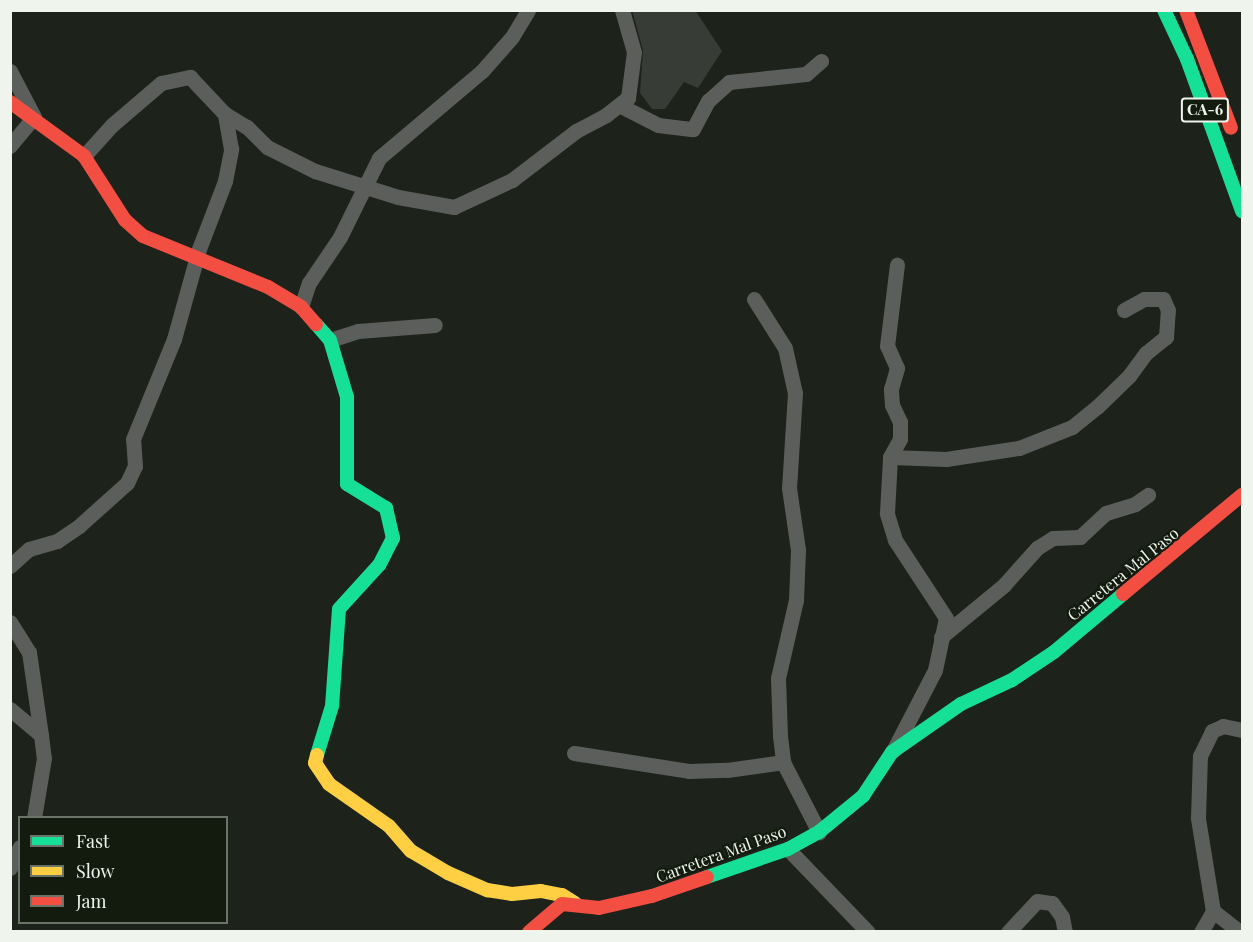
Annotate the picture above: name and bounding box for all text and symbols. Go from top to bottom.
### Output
road number: CA-6 [1180,98,1230,122]
street label: Carretera Mal Paso [1064,523,1182,625]
legend [18,816,228,924]
street label: Carretera Mal Paso [653,821,789,887]
text: Fast [76,829,109,853]
text: Slow [76,859,114,883]
text: Jam [76,889,106,913]

